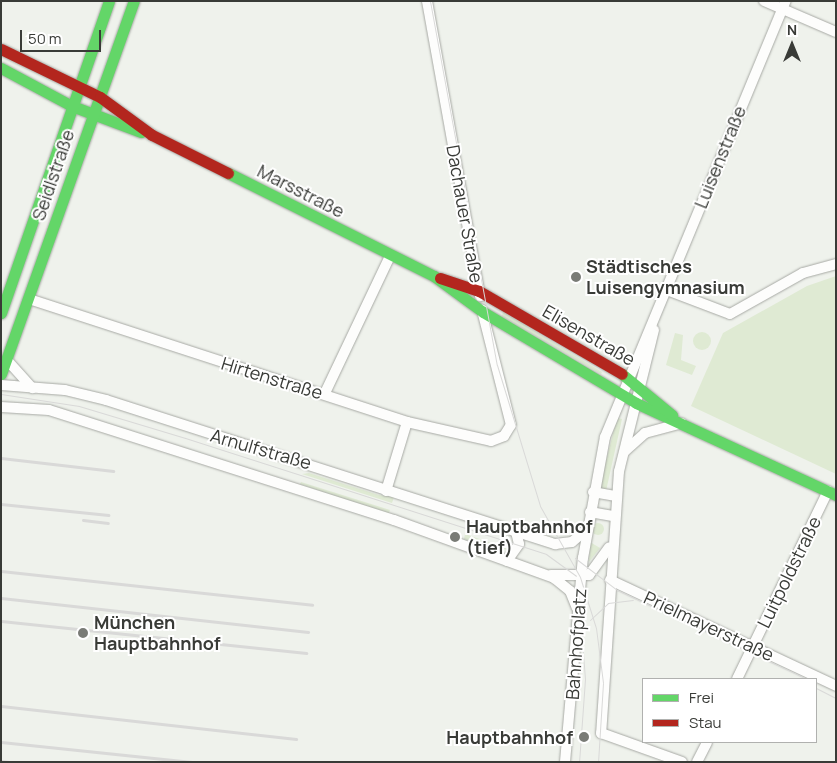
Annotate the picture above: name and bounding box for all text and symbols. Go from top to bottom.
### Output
scale bar [22,20,104,52]
north arrow [767,20,817,70]
text: N [787,20,797,39]
text: 50 m [28,28,62,49]
street label: Luisenstraße [690,103,750,211]
street label: Seidlstraße [27,127,79,223]
street label: Dachauer Straße [442,143,488,285]
street label: Marsstraße [254,160,348,222]
place label: Städtisches Luisengymnasium [586,256,745,298]
marker: Städtisches Luisengymnasium [570,271,582,283]
street label: Elisenstraße [539,300,639,370]
street label: Hirtenstraße [219,352,325,404]
street label: Arnulfstraße [208,424,314,474]
street label: Luitpoldstraße [753,513,825,631]
place label: Hauptbahnhof (tief) [466,516,593,558]
marker: Hauptbahnhof (tief) [448,530,462,544]
street label: Prielmayerstraße [641,586,777,666]
street label: Bahnhofplatz [561,588,591,700]
place label: München Hauptbahnhof [94,612,221,654]
marker: München Hauptbahnhof [76,626,90,640]
legend [642,678,817,743]
text: Frei [689,687,714,708]
text: Stau [689,712,722,733]
place label: Hauptbahnhof [446,726,573,748]
marker: Hauptbahnhof [577,730,591,744]

